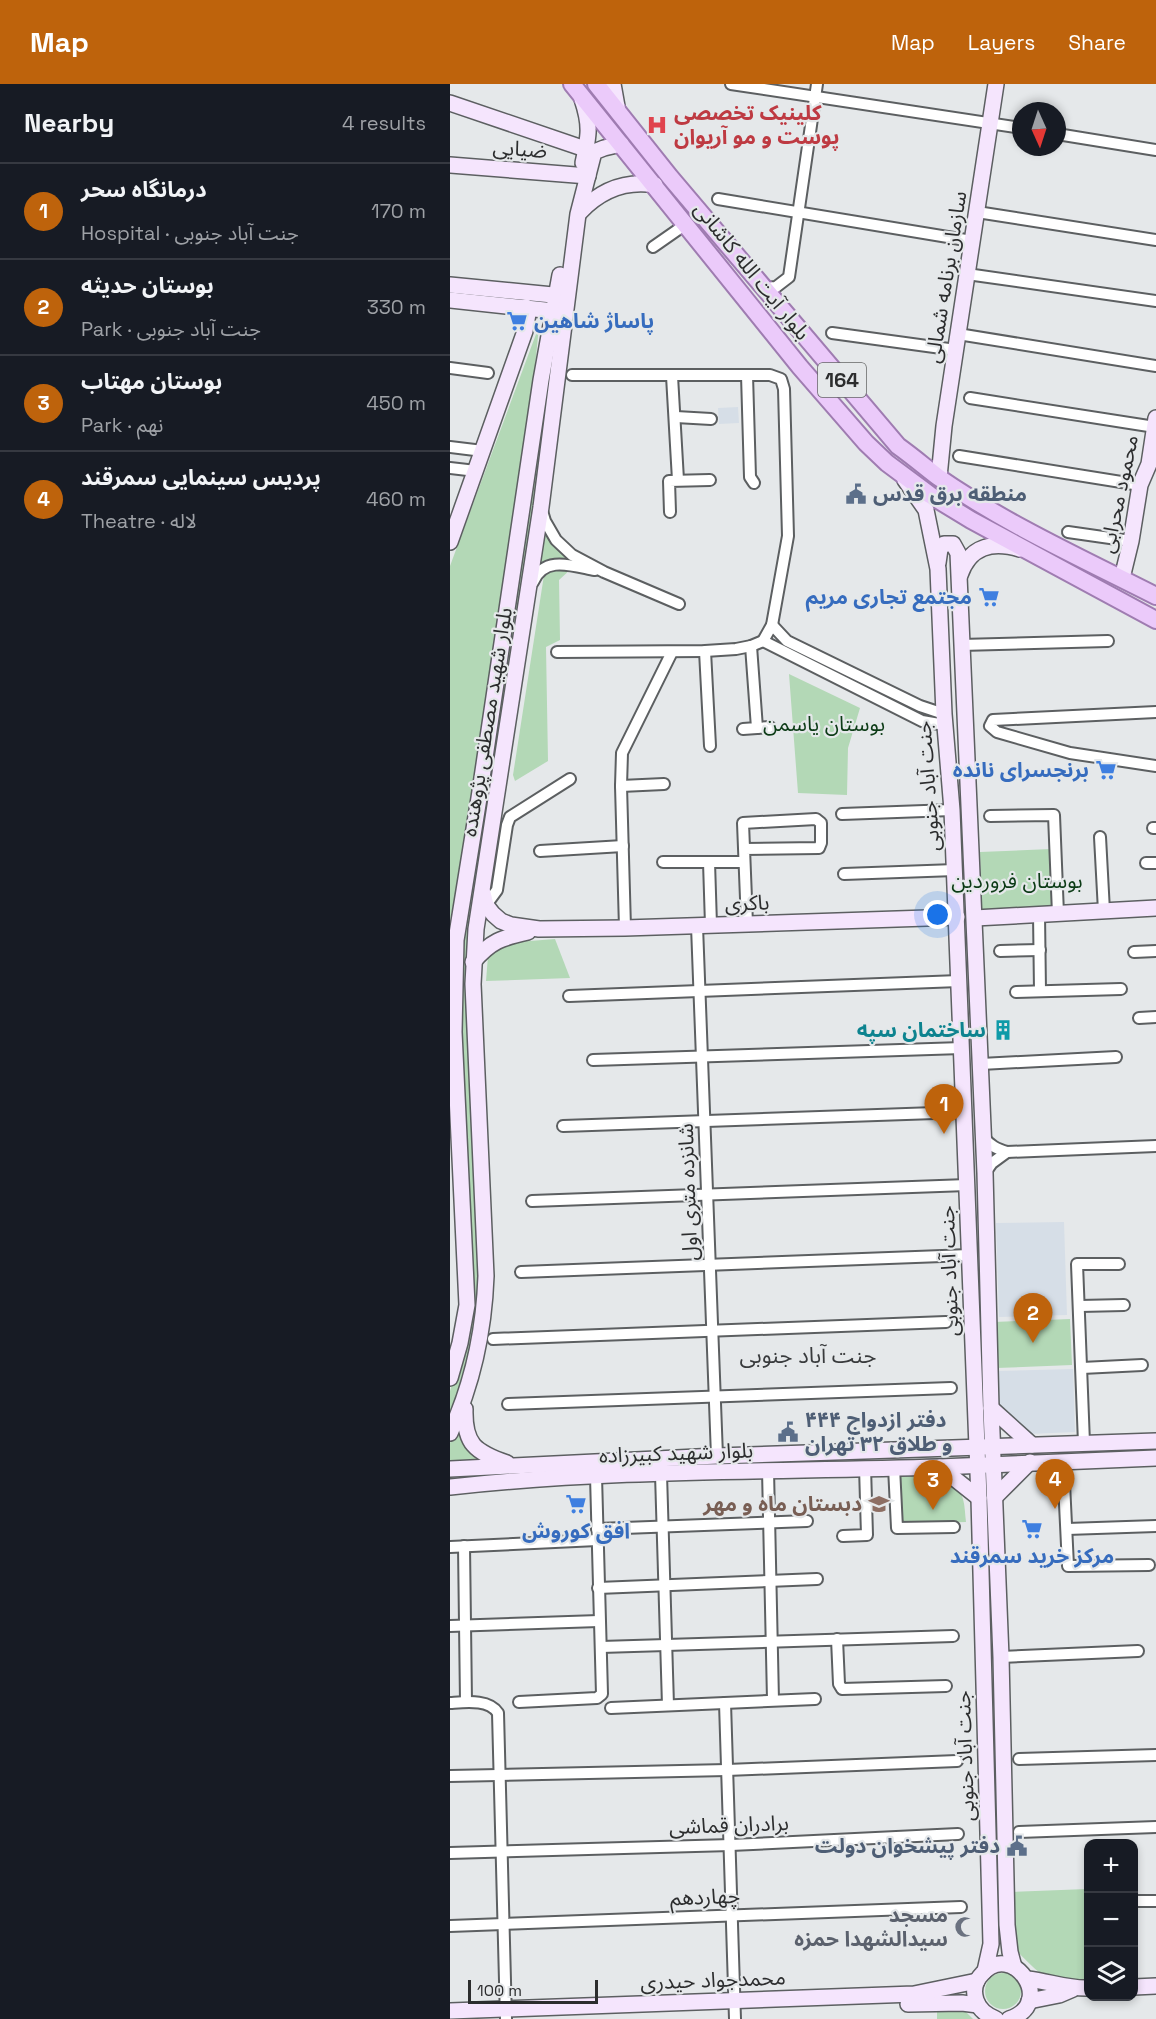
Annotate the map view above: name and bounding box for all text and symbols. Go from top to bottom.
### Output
text: Map [30,24,89,60]
text: Map [891,29,935,56]
text: Layers [968,29,1035,56]
text: Share [1068,29,1126,56]
place label: کلینیک تخصصی پوست و مو آریوان [674,99,840,151]
north arrow [1012,102,1066,156]
text: Nearby [24,106,114,140]
text: 4 results [342,110,426,136]
hospital icon: کلینیک تخصصی پوست و مو آریوان [645,113,669,137]
street label: ضیایی [492,133,548,164]
text: درمانگاه سحر [81,175,207,203]
street label: سازمان برنامه شمالی [919,189,972,365]
street label: بلوار آیت الله کاشانی [688,196,816,345]
text: 1 [39,198,48,224]
text: 170 m [371,198,426,224]
text: Hospital · جنت آباد جنوبی [81,220,299,246]
text: بوستان حدیثه [81,271,214,299]
text: 2 [38,294,49,320]
text: 330 m [367,294,426,320]
place label: پاساژ شاهین [534,307,654,335]
supermarket icon: پاساژ شاهین [505,309,529,333]
text: Park · جنت آباد جنوبی [81,316,261,342]
road number: 164 [818,363,866,397]
text: بوستان مهتاب [81,367,222,395]
text: 3 [37,390,50,416]
text: 450 m [366,390,426,416]
text: Park · نهم [81,412,163,438]
street label: محمود محرابی [1093,432,1144,555]
text: پردیس سینمایی سمرقند [81,463,321,491]
place label: منطقه برق قدس [873,480,1027,507]
public building icon: منطقه برق قدس [844,482,868,506]
text: 4 [37,486,50,512]
text: 460 m [366,486,426,512]
text: Theatre · لاله [81,508,197,534]
place label: مجتمع تجاری مریم [805,583,972,612]
supermarket icon: مجتمع تجاری مریم [977,585,1001,609]
street label: بلوار شهید مصطفی پژوهنده [455,605,518,838]
park label: بوستان یاسمن [763,710,885,737]
street label: جنت آباد جنوبی [909,720,946,852]
place label: برنجسرای نانده [953,756,1089,783]
supermarket icon: برنجسرای نانده [1094,758,1118,782]
park label: بوستان فروردین [951,867,1083,894]
street label: باکری [724,888,770,917]
your location [923,900,952,929]
place label: ساختمان سپه [857,1016,986,1044]
building icon: ساختمان سپه [991,1018,1015,1042]
pin: 1 [924,1084,964,1134]
street label: شانزده متری اول [672,1123,703,1261]
street label: جنت آباد جنوبی [933,1205,964,1337]
pin: 2 [1014,1294,1052,1343]
district label: جنت‌ آباد جنوبی [740,1341,876,1369]
place label: دفتر ازدواج ۴۴۴ و طلاق ۳۲ تهران [805,1406,953,1457]
public building icon: دفتر ازدواج ۴۴۴ و طلاق ۳۲ تهران [776,1420,800,1444]
street label: بلوار شهید کبیرزاده [598,1436,754,1469]
pin: 3 [914,1460,952,1510]
pin: 4 [1036,1460,1074,1509]
place label: دبستان ماه و مهر [702,1490,862,1517]
supermarket icon: افق کوروش [564,1492,588,1516]
school or university icon: دبستان ماه و مهر [867,1492,891,1516]
place label: افق کوروش [522,1517,630,1544]
supermarket icon: مرکز خرید سمرقند [1020,1517,1044,1541]
place label: مرکز خرید سمرقند [950,1542,1114,1569]
street label: جنت آباد جنوبی [949,1690,980,1822]
street label: برادران قماشی [669,1809,789,1840]
place label: دفتر پیشخوان دولت [815,1832,1000,1860]
public building icon: دفتر پیشخوان دولت [1005,1834,1029,1858]
map controls [1084,1839,1138,2001]
button: + [1084,1839,1138,1893]
street label: چهاردهم [669,1882,741,1913]
button: − [1084,1893,1138,1947]
place label: مسجد سیدالشهدا حمزه [794,1901,948,1952]
mosque icon: مسجد سیدالشهدا حمزه [953,1915,977,1939]
button: layers [1084,1947,1138,2001]
street label: محمدجواد حیدری [640,1963,786,1996]
scale bar [468,1977,598,2004]
text: 100 m [477,1980,522,2001]

